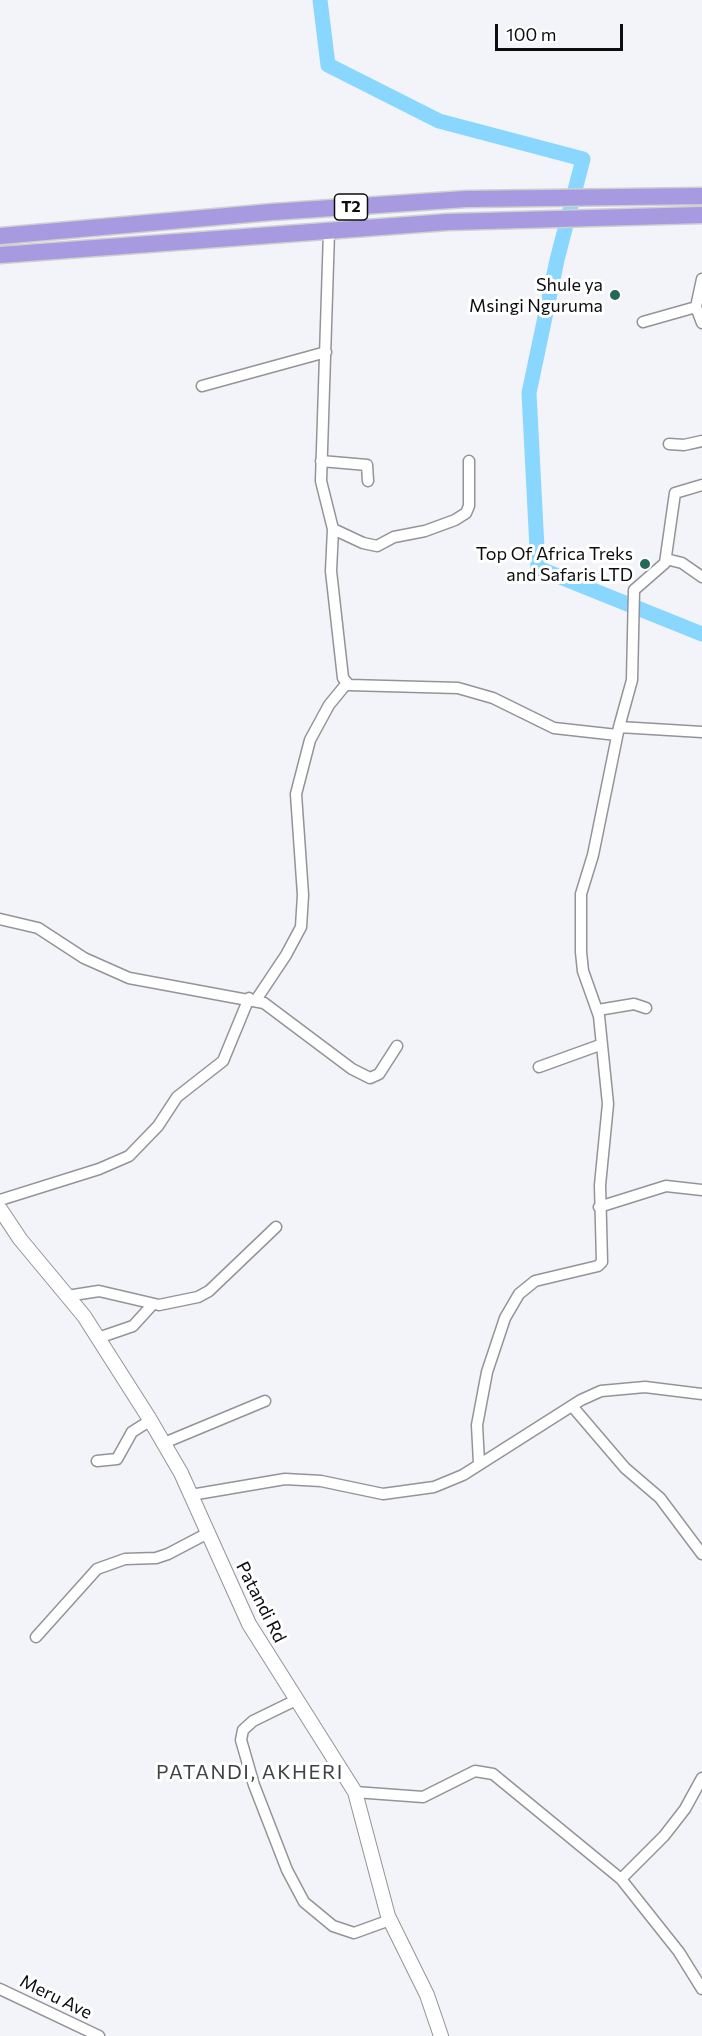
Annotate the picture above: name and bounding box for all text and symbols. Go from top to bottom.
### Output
scale bar [498,12,626,50]
text: 100 m [506,23,556,45]
road number: T2 [334,194,368,220]
place label: Shule ya Msingi Nguruma [469,274,603,316]
marker: Shule ya Msingi Nguruma [608,288,622,302]
place label: Top Of Africa Treks and Safaris LTD [476,543,633,586]
marker: Top Of Africa Treks and Safaris LTD [638,557,652,571]
street label: Patandi Rd [231,1558,291,1646]
district label: PATANDI, AKHERI [156,1760,344,1784]
street label: Meru Ave [16,1970,96,2024]

